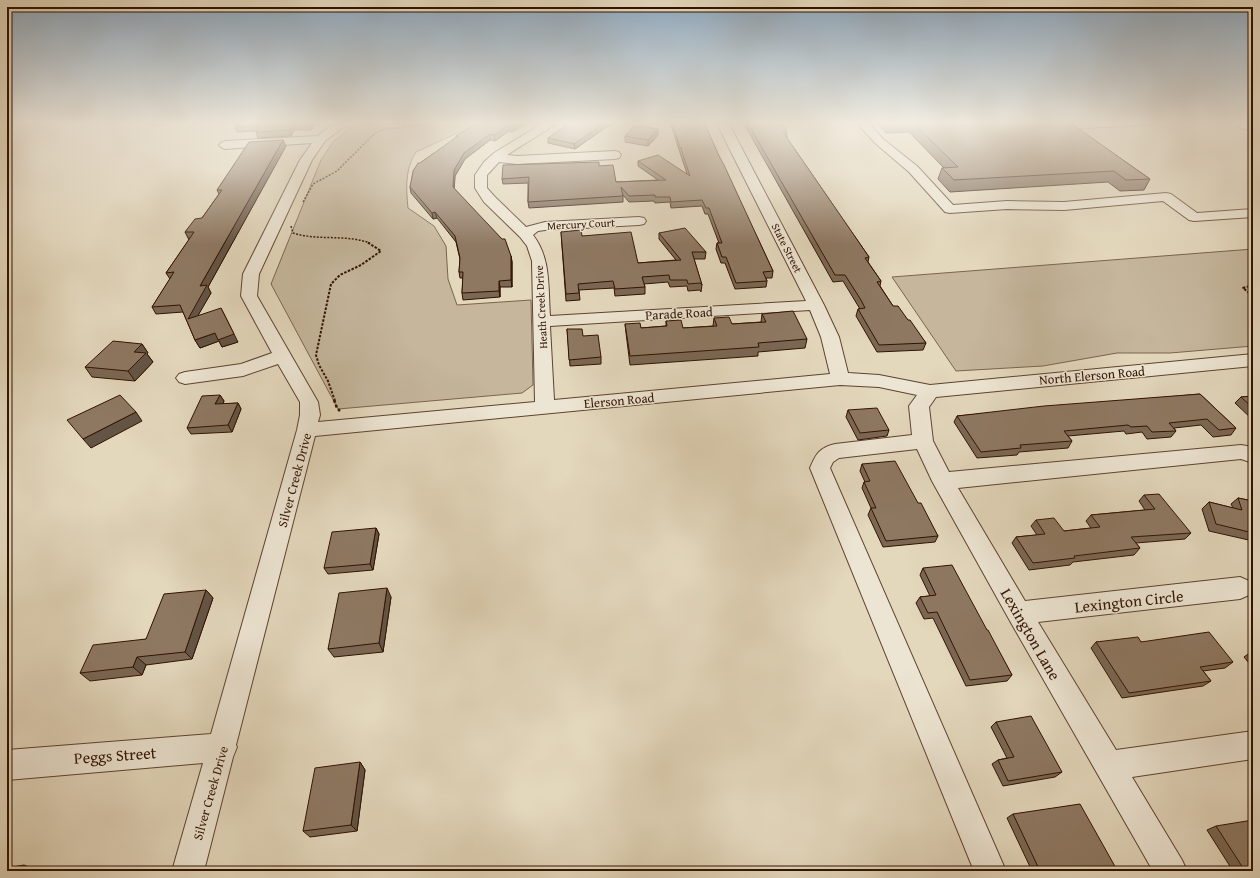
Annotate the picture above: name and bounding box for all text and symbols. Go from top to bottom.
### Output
street label: Mercury Court [547,214,615,234]
street label: State Street [768,220,806,276]
street label: Heath Creek Drive [531,265,551,349]
street label: Parade Road [645,302,713,325]
street label: North Elerson Road [1038,361,1146,390]
street label: Elerson Road [583,388,655,413]
street label: Silver Creek Drive [273,431,316,530]
street label: Lexington Lane [995,583,1067,685]
street label: Lexington Circle [1073,583,1185,619]
street label: Peggs Street [73,740,157,770]
street label: Silver Creek Drive [188,744,233,842]

